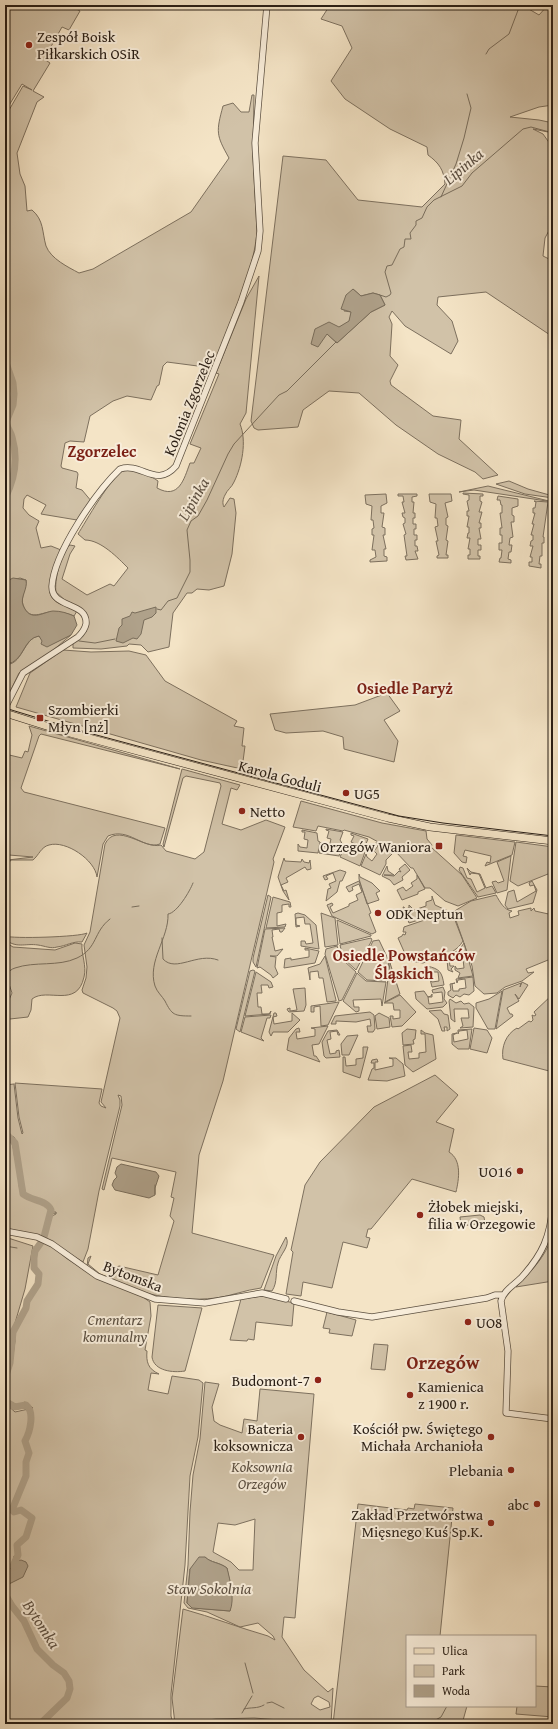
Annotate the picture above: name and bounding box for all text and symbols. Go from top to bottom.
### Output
place label: Zespół Boisk Piłkarskich OSiR [37,26,140,64]
marker: Zespół Boisk Piłkarskich OSiR [24,40,34,50]
water label: Lipinka [437,142,489,191]
street label: Kolonia Zgorzelec [158,347,220,459]
district label: Zgorzelec [68,439,137,463]
water label: Lipinka [171,473,215,526]
district label: Osiedle Paryż [357,676,453,700]
place label: Szombierki Młyn [nż] [48,699,119,737]
marker: Szombierki Młyn [nż] [35,713,45,723]
street label: Karola Goduli [236,755,324,797]
place label: UG5 [354,783,380,804]
marker: UG5 [341,788,351,798]
place label: Netto [250,801,285,822]
marker: Netto [237,806,247,816]
place label: Orzegów Waniora [320,836,431,857]
marker: Orzegów Waniora [434,841,444,851]
place label: ODK Neptun [386,903,464,924]
marker: ODK Neptun [373,908,383,918]
district label: Osiedle Powstańców Śląskich [333,943,476,985]
place label: UO16 [479,1161,512,1182]
marker: UO16 [515,1166,525,1176]
place label: Żłobek miejski, filia w Orzegowie [428,1196,535,1234]
marker: Żłobek miejski, filia w Orzegowie [415,1210,425,1220]
street label: Bytomska [100,1255,166,1297]
park label: Cmentarz komunalny [83,1309,147,1347]
place label: UO8 [476,1312,502,1333]
marker: UO8 [463,1317,473,1327]
district label: Orzegów [407,1348,480,1376]
place label: Budomont-7 [232,1370,310,1391]
marker: Budomont-7 [313,1375,323,1385]
place label: Kamienica z 1900 r. [418,1376,484,1414]
marker: Kamienica z 1900 r. [405,1390,415,1400]
place label: Bateria koksownicza [213,1418,293,1456]
place label: Kościół pw. Świętego Michała Archanioła [353,1418,483,1456]
marker: Bateria koksownicza [296,1432,306,1442]
marker: Kościół pw. Świętego Michała Archanioła [486,1432,496,1442]
park label: Koksownia Orzegów [230,1456,293,1494]
place label: Plebania [449,1460,503,1481]
marker: Plebania [506,1465,516,1475]
place label: abc [507,1494,529,1515]
marker: abc [532,1499,542,1509]
place label: Zakład Przetwórstwa Mięsnego Kuś Sp.K. [351,1504,483,1542]
marker: Zakład Przetwórstwa Mięsnego Kuś Sp.K. [486,1518,496,1528]
water label: Staw Sokolnia [167,1576,252,1600]
water label: Bytomka [17,1594,67,1654]
legend [406,1635,536,1707]
text: Ulica [442,1642,468,1659]
text: Park [442,1662,466,1679]
text: Woda [442,1682,470,1699]

